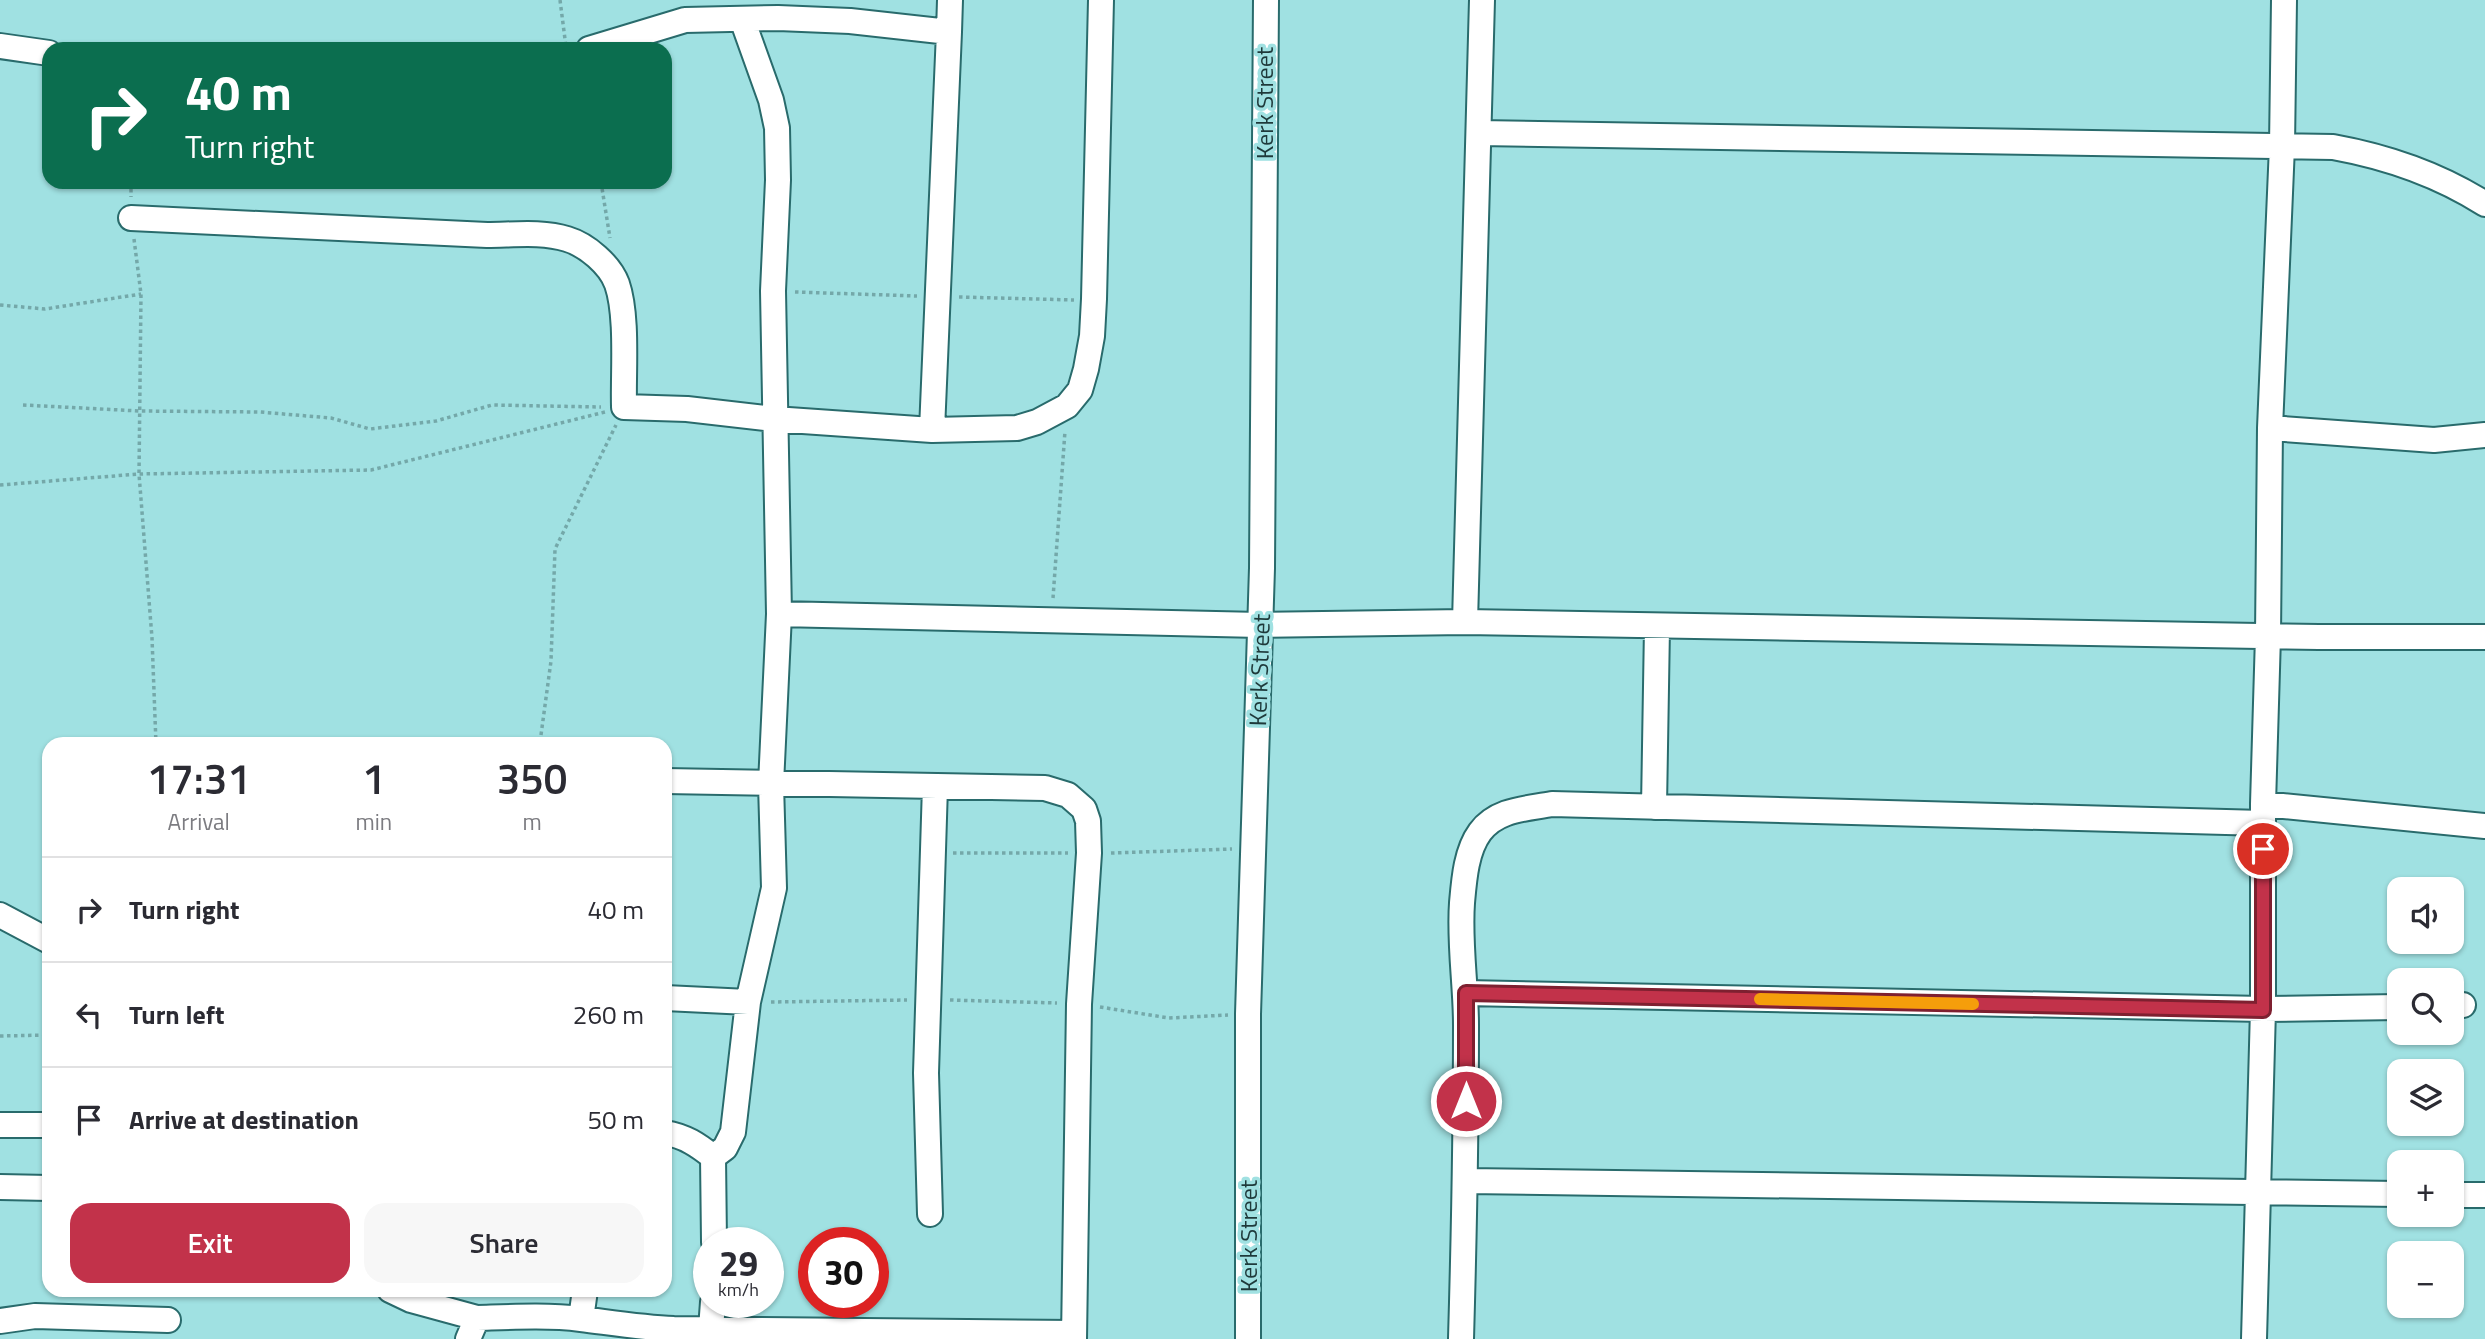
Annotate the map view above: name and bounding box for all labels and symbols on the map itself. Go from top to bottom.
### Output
street label: Kerk Street [1246,46,1282,159]
street label: Kerk Street [1239,613,1279,727]
pin [2233,819,2293,879]
position arrow [1429,1064,1503,1138]
street label: Kerk Street [1230,1179,1266,1292]
speed limit sign: 30 [798,1227,889,1318]

